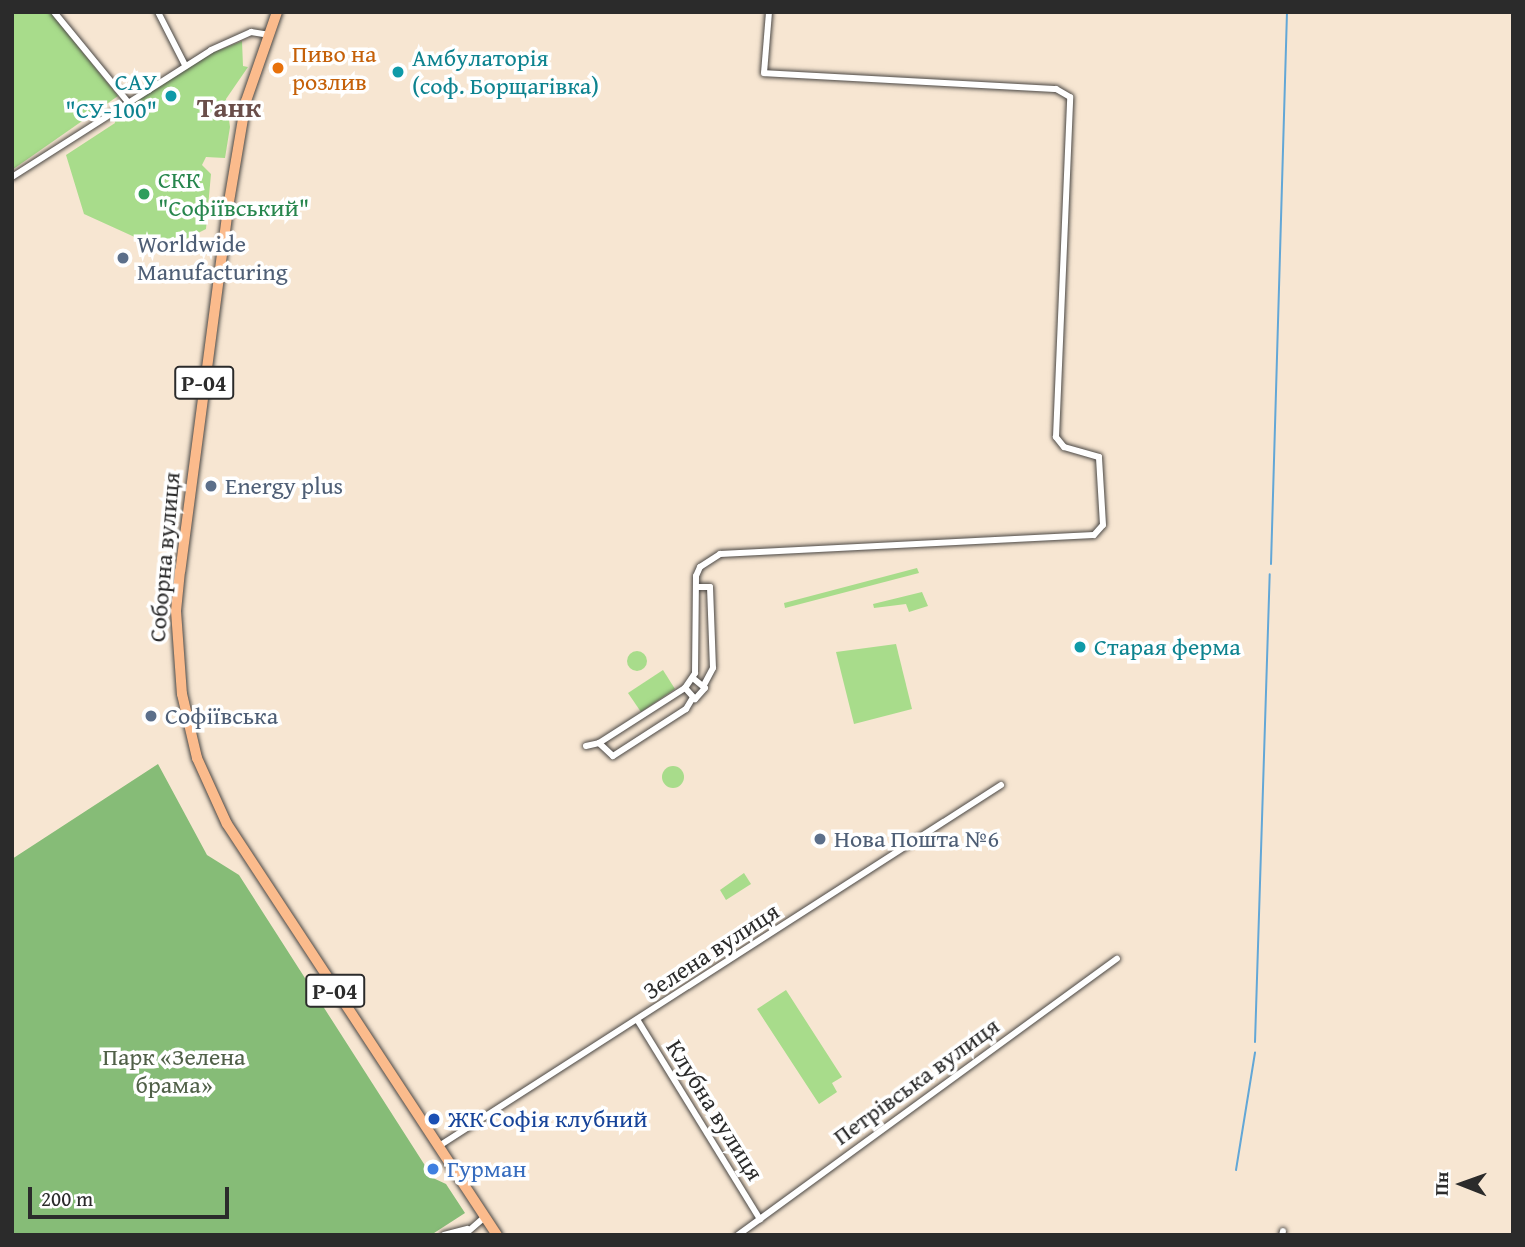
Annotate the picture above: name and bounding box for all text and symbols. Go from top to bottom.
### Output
place label: Пиво на розлив [292,40,376,96]
place label: Амбулаторія (соф. Борщагівка) [412,44,599,100]
marker: Пиво на розлив [270,60,286,76]
marker: Амбулаторія (соф. Борщагівка) [390,64,406,80]
place label: САУ "СУ-100" [65,68,157,124]
marker: САУ "СУ-100" [163,88,179,104]
district label: Танк [197,90,261,124]
place label: СКК "Софіївський" [158,166,309,222]
marker: СКК "Софіївський" [136,186,152,202]
place label: Worldwide Manufacturing [137,230,288,286]
marker: Worldwide Manufacturing [115,250,131,266]
road number: Р-04 [172,364,235,402]
street label: Соборна вулиця [142,471,186,643]
place label: Energy plus [225,472,343,500]
marker: Energy plus [203,478,219,494]
place label: Старая ферма [1094,633,1241,661]
marker: Старая ферма [1072,639,1088,655]
place label: Софіївська [165,702,278,730]
marker: Софіївська [143,708,159,724]
place label: Нова Пошта №6 [834,825,999,853]
marker: Нова Пошта №6 [812,831,828,847]
street label: Зелена вулиця [638,896,784,1006]
road number: Р-04 [304,972,366,1010]
street label: Петрівська вулиця [827,1011,1005,1151]
street label: Клубна вулиця [660,1034,770,1186]
park label: Парк «Зелена брама» [102,1043,246,1099]
place label: ЖК Софія клубний [448,1105,648,1133]
marker: ЖК Софія клубний [426,1111,442,1127]
north arrow [1427,1149,1497,1219]
place label: Гурман [447,1155,526,1183]
marker: Гурман [425,1161,441,1177]
text: Пн [1427,1171,1455,1196]
scale bar [32,1174,233,1218]
text: 200 m [41,1183,93,1214]

